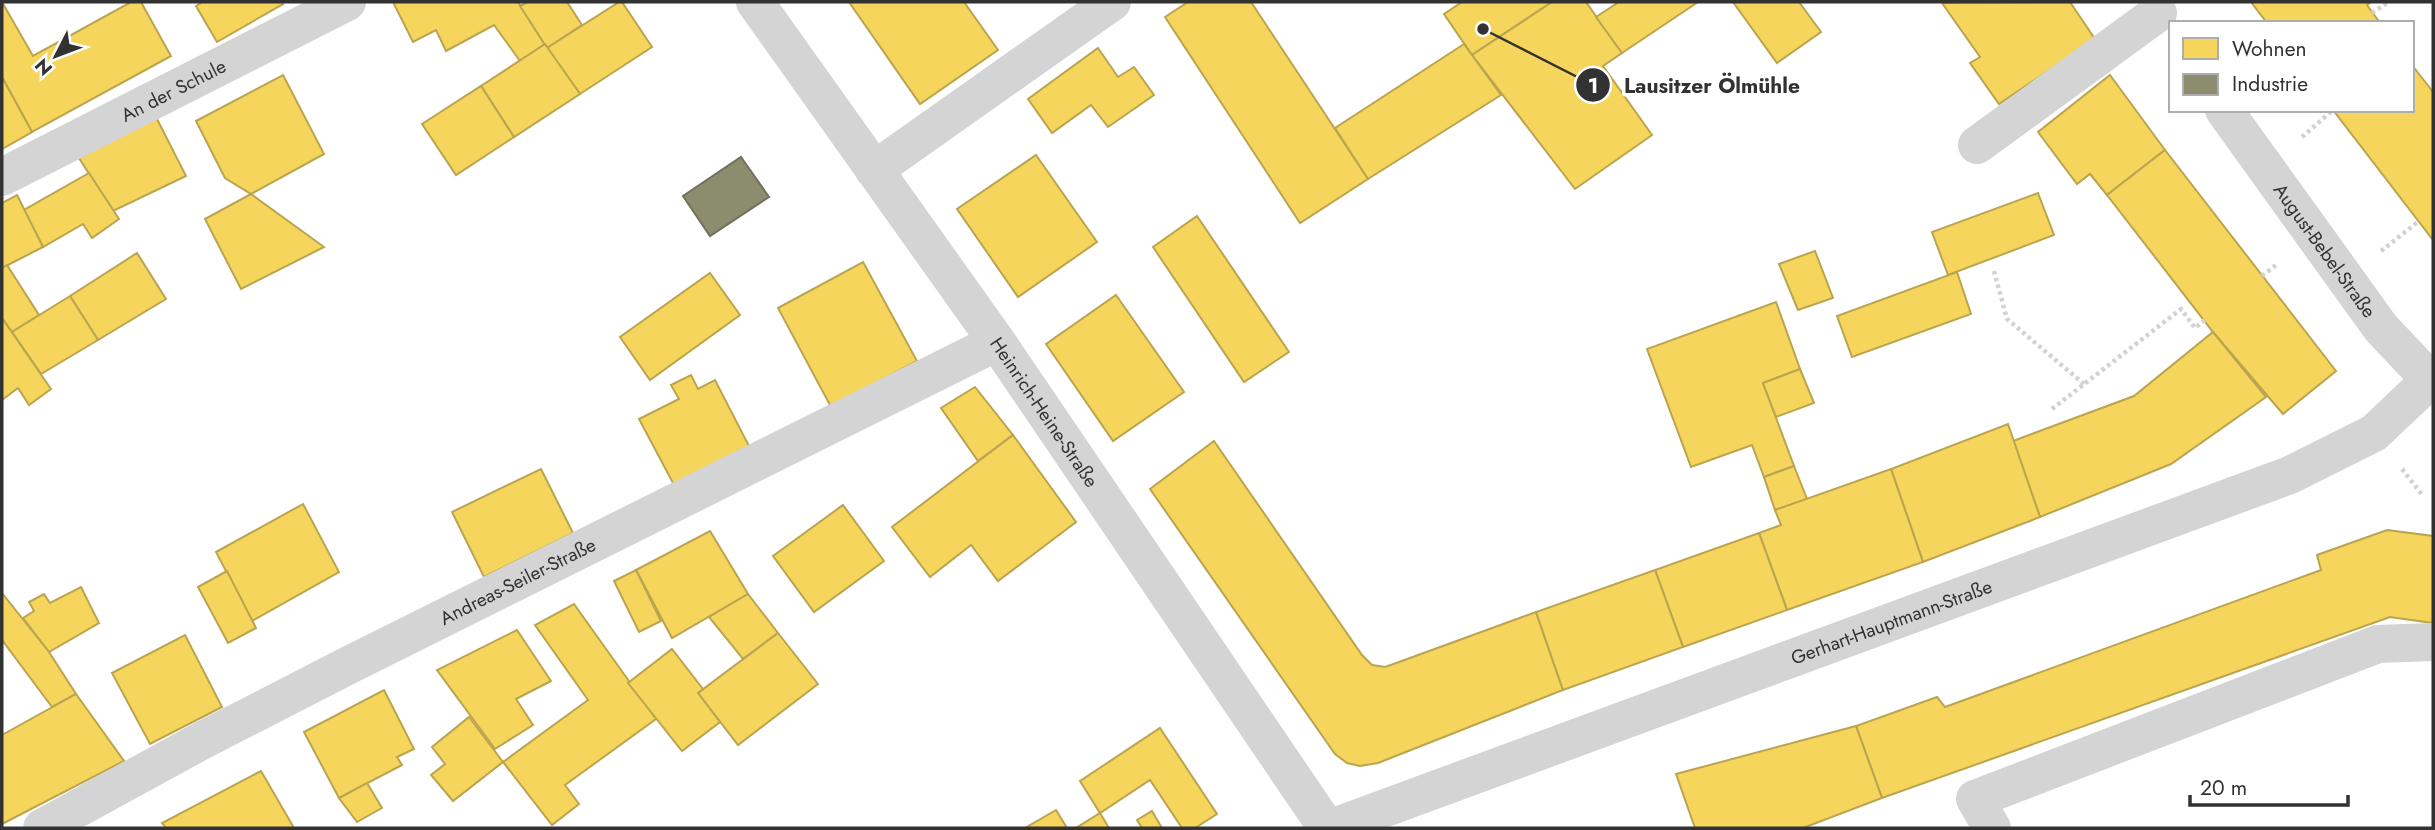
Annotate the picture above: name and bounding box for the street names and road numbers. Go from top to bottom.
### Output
street label: An der Schule [116,52,231,128]
street label: August-Bebel-Straße [2267,178,2383,323]
street label: Heinrich-Heine-Straße [984,332,1105,493]
street label: Andreas-Seiler-Straße [435,531,600,631]
street label: Gerhart-Hauptmann-Straße [1787,572,1996,671]

